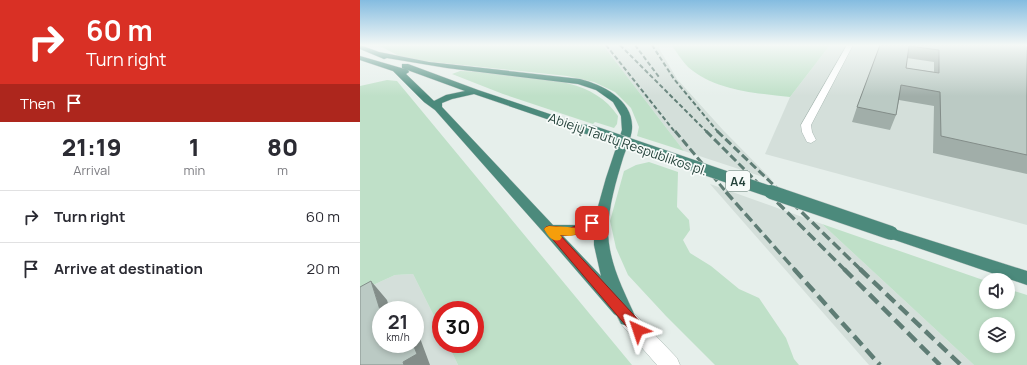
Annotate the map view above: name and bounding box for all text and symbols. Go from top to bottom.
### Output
text: 60 m [86,11,153,49]
icon: right [20,16,72,68]
text: Turn right [86,47,167,71]
icon: arrive [63,92,85,114]
text: Then [20,93,55,114]
street label: Abiejų Tautų Respublikos pl. [546,108,710,180]
text: 21:19 [62,130,122,163]
text: 1 [189,130,200,163]
text: 80 [267,130,298,163]
text: Arrival [73,161,110,179]
text: min [183,161,205,179]
text: m [277,161,288,179]
road number: A4 [726,171,750,191]
icon: right [20,206,42,228]
text: Turn right [54,206,125,227]
text: 60 m [306,206,340,227]
pin [575,206,609,240]
icon: arrive [581,212,603,234]
icon: arrive [20,258,42,280]
text: Arrive at destination [54,258,203,279]
text: 20 m [307,258,340,279]
map controls [979,273,1015,353]
button: sound [979,273,1015,309]
speed limit sign: 30 [432,301,484,353]
text: 21 [388,308,408,335]
position arrow [617,309,659,351]
button: layers [979,317,1015,353]
text: km/h [386,330,410,344]

